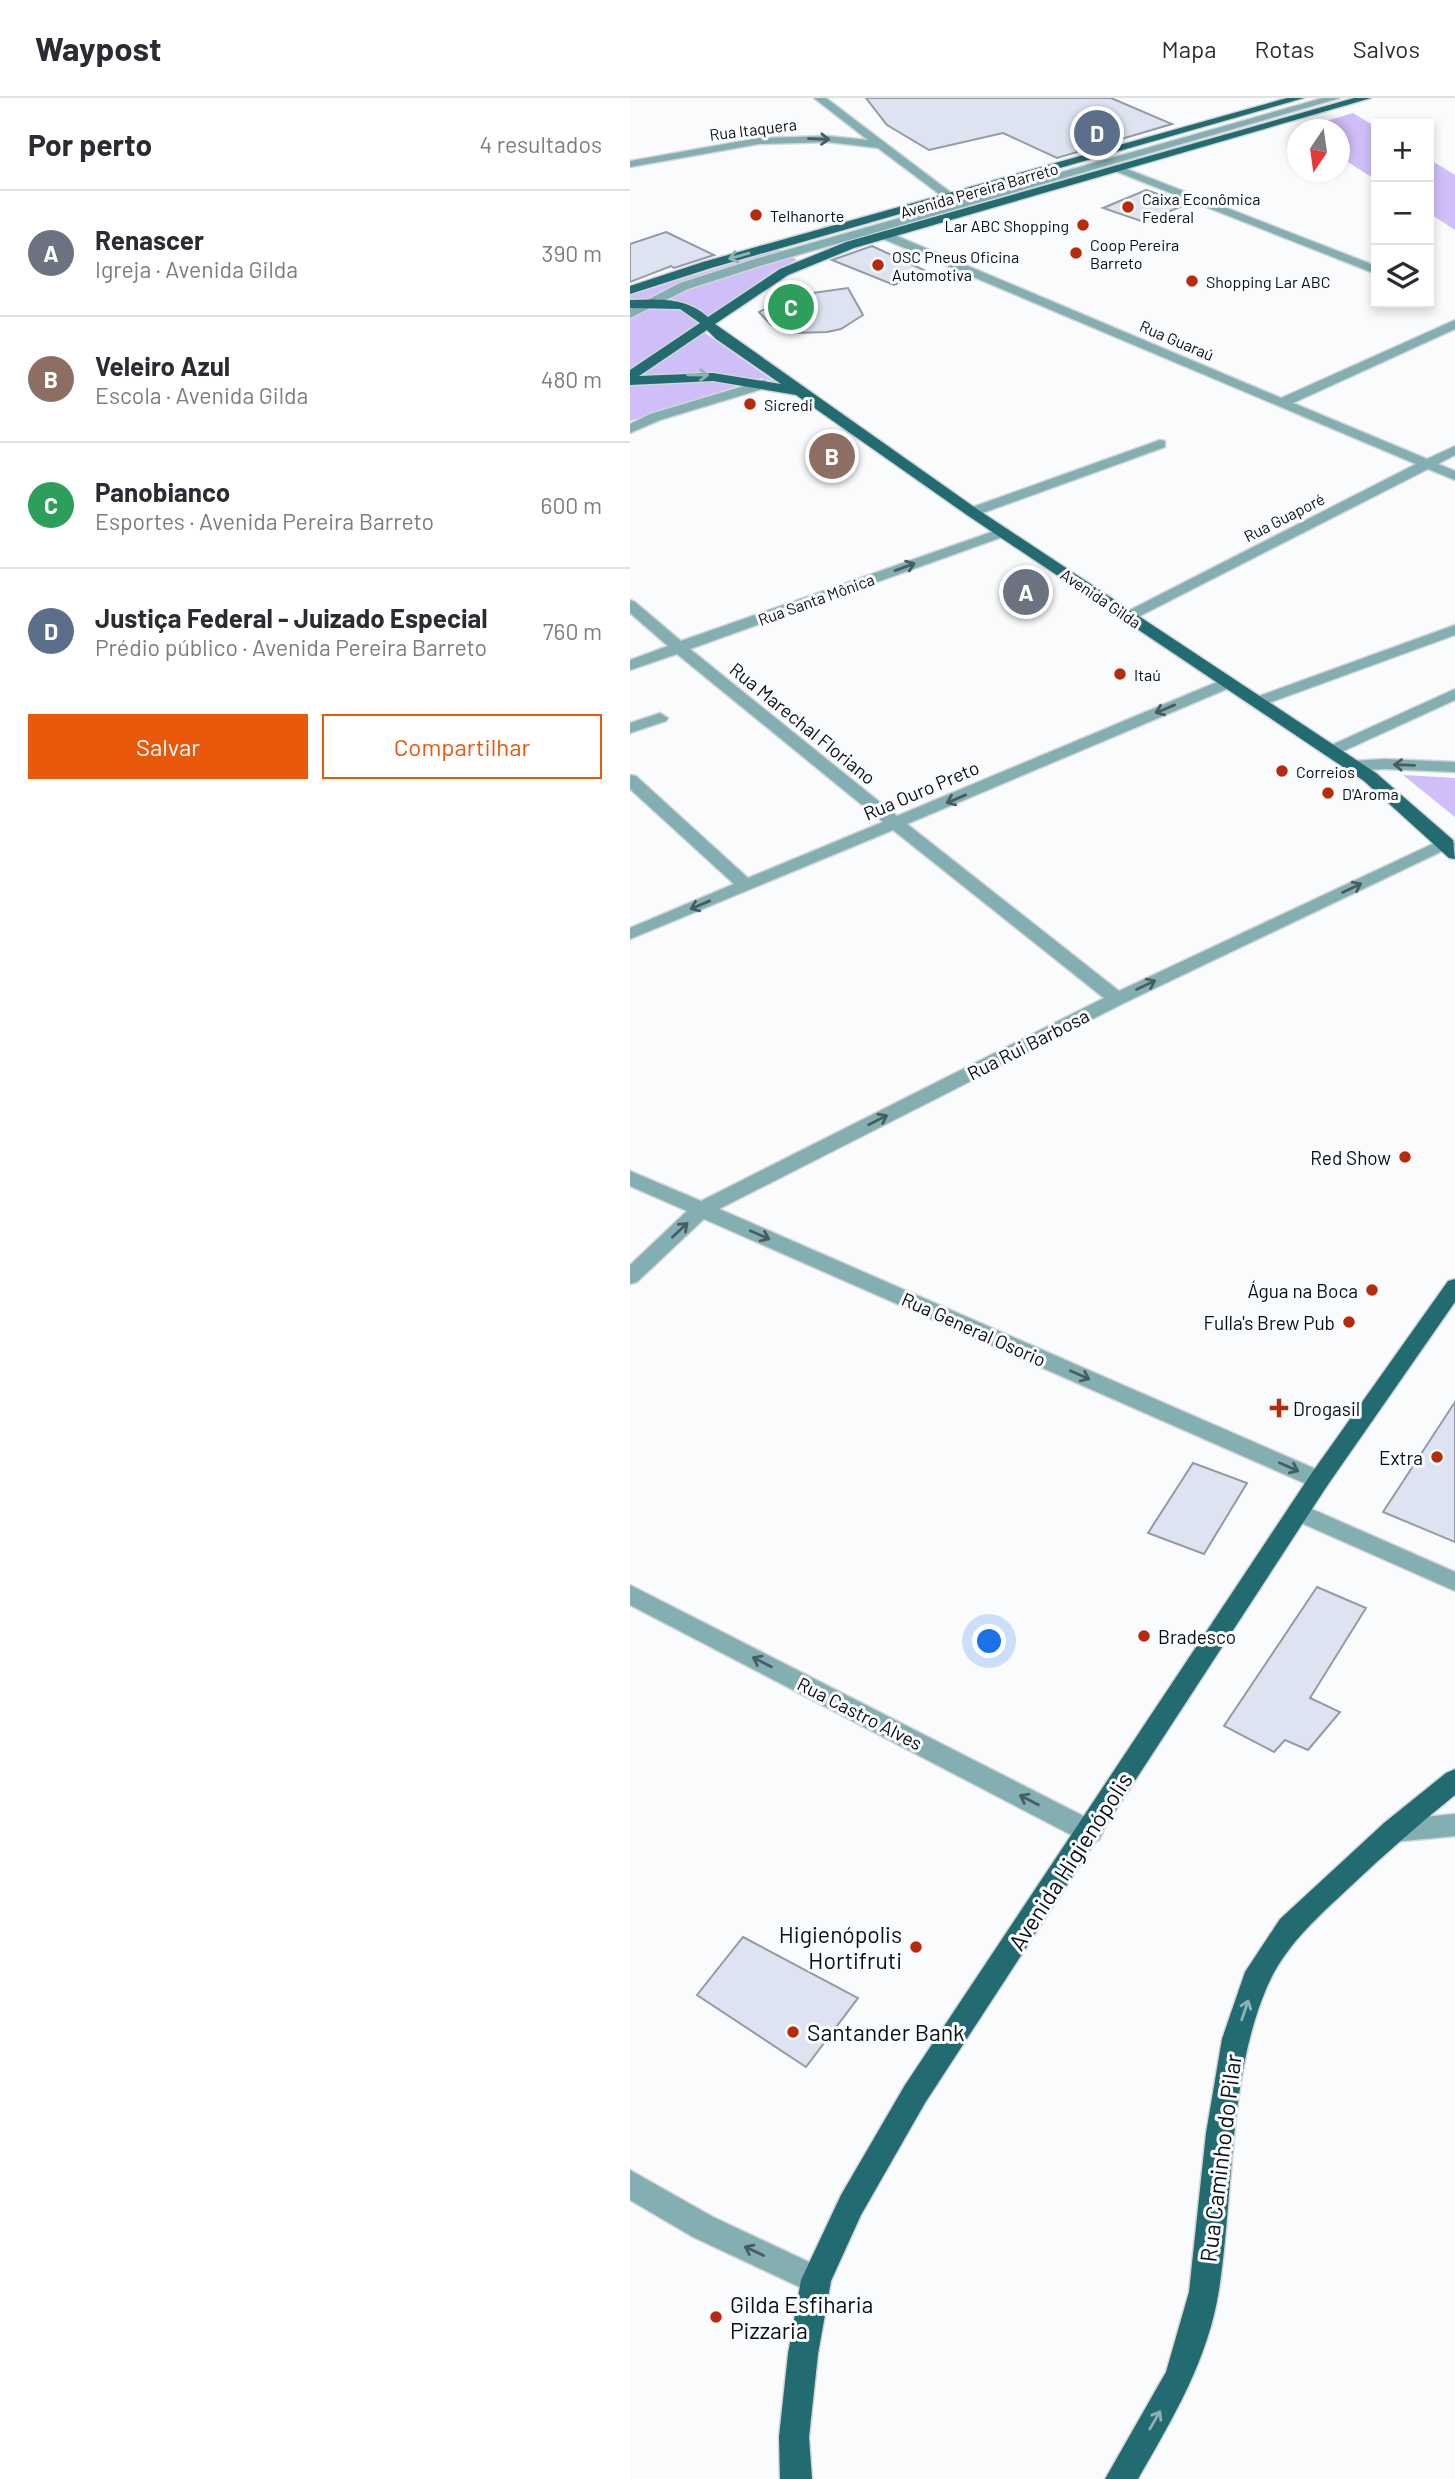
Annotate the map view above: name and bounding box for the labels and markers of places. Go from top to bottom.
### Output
pin: D [1074,107,1120,159]
place label: Caixa Econômica Federal [1142,189,1260,226]
marker: Caixa Econômica Federal [1120,199,1136,215]
place label: Telhanorte [770,206,844,225]
marker: Telhanorte [748,207,764,223]
place label: Lar ABC Shopping [945,216,1069,235]
marker: Lar ABC Shopping [1075,217,1091,233]
place label: Coop Pereira Barreto [1090,235,1179,272]
marker: Coop Pereira Barreto [1068,245,1084,261]
place label: OSC Pneus Oficina Automotiva [892,247,1019,284]
marker: OSC Pneus Oficina Automotiva [870,257,886,273]
place label: Shopping Lar ABC [1206,272,1330,291]
marker: Shopping Lar ABC [1184,273,1200,289]
pin: C [768,281,814,333]
place label: Sicredi [764,395,813,414]
marker: Sicredi [742,396,758,412]
pin: B [809,430,855,482]
pin: A [1003,566,1049,618]
place label: Itaú [1134,665,1161,684]
marker: Itaú [1112,666,1128,682]
place label: Correios [1296,762,1355,781]
marker: Correios [1274,763,1290,779]
place label: D'Aroma [1342,784,1399,803]
marker: D'Aroma [1320,785,1336,801]
place label: Red Show [1310,1146,1391,1169]
marker: Red Show [1397,1149,1413,1165]
place label: Água na Boca [1247,1279,1358,1302]
marker: Água na Boca [1364,1282,1380,1298]
place label: Fulla's Brew Pub [1204,1311,1335,1334]
marker: Fulla's Brew Pub [1341,1314,1357,1330]
place label: Drogasil [1293,1397,1360,1420]
marker: Drogasil [1271,1400,1287,1416]
place label: Extra [1379,1446,1423,1469]
marker: Extra [1429,1449,1445,1465]
place label: Bradesco [1158,1625,1236,1648]
marker: Bradesco [1136,1628,1152,1644]
place label: Higienópolis Hortifruti [779,1920,902,1974]
marker: Higienópolis Hortifruti [908,1939,924,1955]
place label: Santander Bank [807,2018,965,2046]
marker: Santander Bank [785,2024,801,2040]
place label: Gilda Esfiharia Pizzaria [730,2290,873,2344]
marker: Gilda Esfiharia Pizzaria [708,2309,724,2325]

